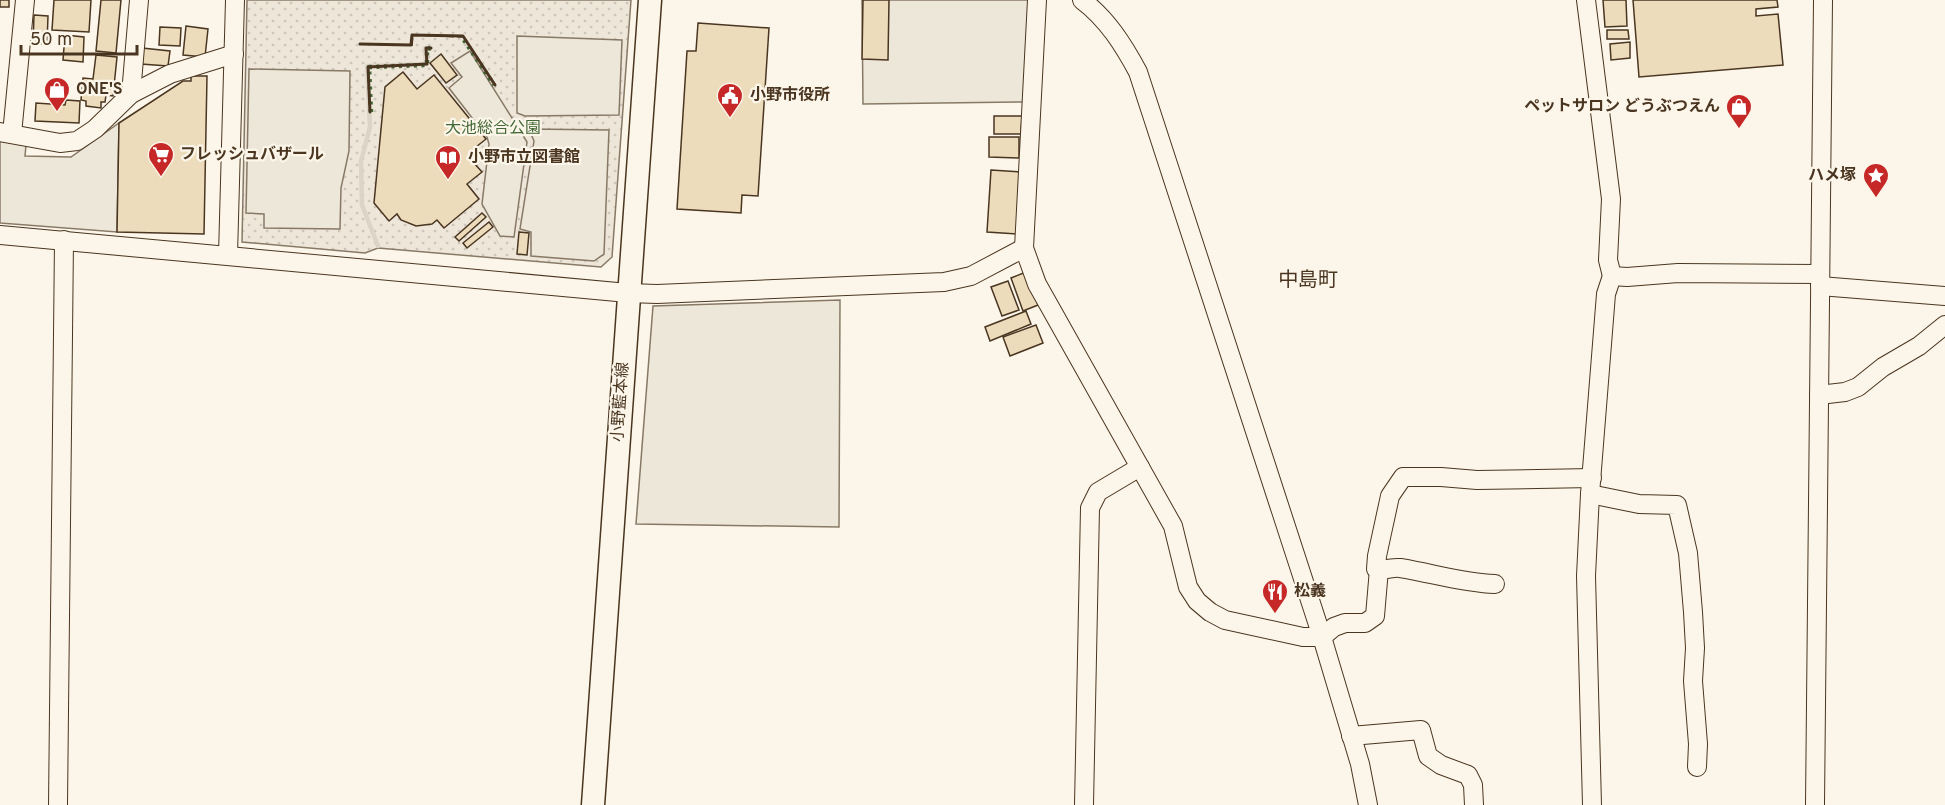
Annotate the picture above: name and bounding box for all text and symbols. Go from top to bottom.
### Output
scale bar [21,18,136,56]
text: 50 m [30,29,72,52]
shop icon: ONE'S [42,75,72,113]
place label: ONE'S [76,80,123,100]
public building icon: 小野市役所 [715,81,745,119]
place label: 小野市役所 [750,86,830,106]
shop icon: ペットサロン どうぶつえん [1724,92,1754,130]
place label: ペットサロン どうぶつえん [1524,97,1720,117]
park label: 大池総合公園 [445,119,541,139]
supermarket icon: フレッシュバザール [146,140,176,178]
library icon: 小野市立図書館 [433,143,463,181]
place label: フレッシュバザール [180,145,324,165]
place label: 小野市立図書館 [468,148,580,168]
place icon: ハメ塚 [1861,161,1891,199]
place label: ハメ塚 [1808,166,1856,186]
district label: 中島町 [1278,268,1338,294]
street label: 小野藍本線 [608,361,634,443]
restaurant icon: 松義 [1260,577,1290,615]
place label: 松義 [1294,582,1326,602]

